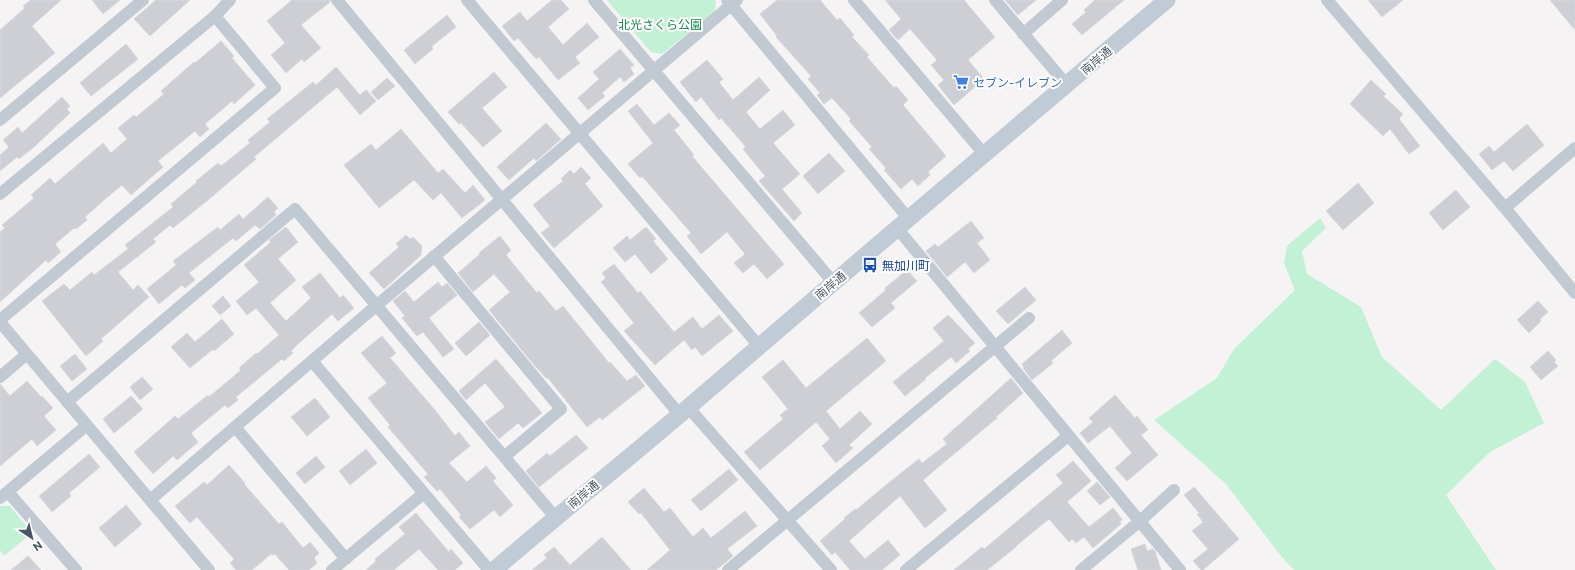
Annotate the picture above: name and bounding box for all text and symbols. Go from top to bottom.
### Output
park label: 北光さくら公園 [618,17,702,31]
street label: 南岸通 [1078,43,1114,77]
supermarket icon: セブン-イレブン [952,73,970,91]
place label: セブン-イレブン [973,75,1062,89]
bus stop icon: 無加川町 [861,256,879,274]
place label: 無加川町 [882,258,930,272]
street label: 南岸通 [812,268,848,302]
street label: 南岸通 [565,477,601,511]
north arrow [12,518,52,558]
text: N [31,539,45,554]

